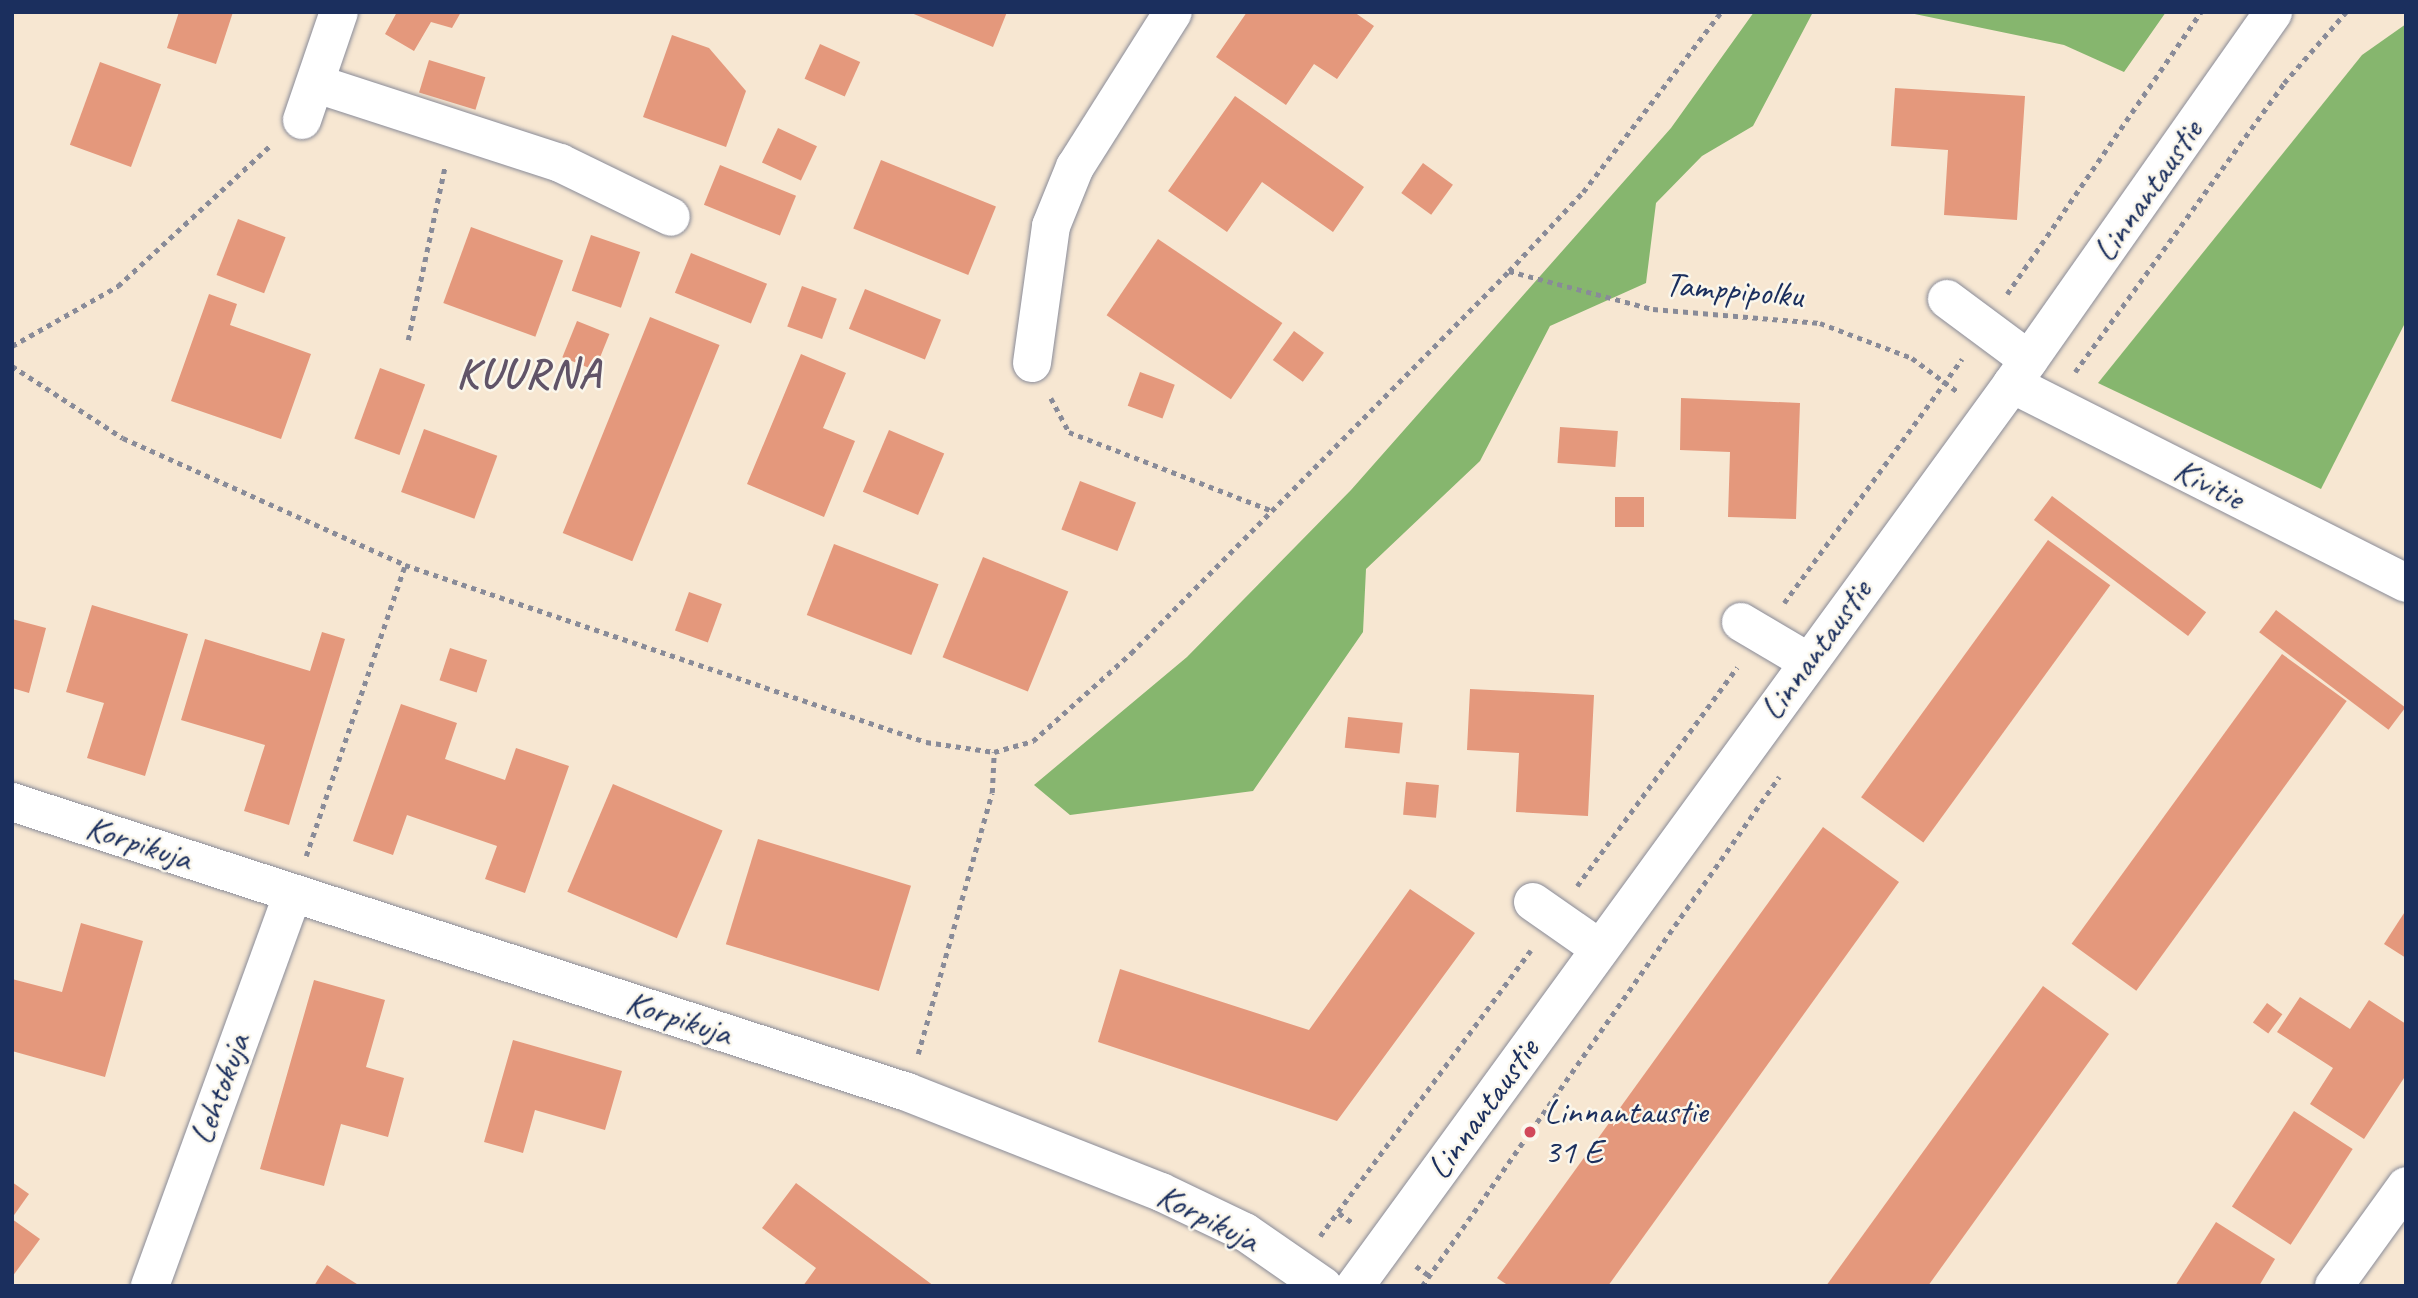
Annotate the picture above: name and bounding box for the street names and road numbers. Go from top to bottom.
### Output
street label: Linnantaustie [2084,112,2212,270]
street label: Tamppipolku [1663,263,1805,317]
street label: Kivitie [2167,449,2251,519]
street label: Linnantaustie [1751,572,1881,728]
street label: Korpikuja [81,806,197,880]
street label: Korpikuja [621,981,737,1055]
street label: Lehtokuja [181,1028,259,1150]
street label: Linnantaustie [1418,1031,1548,1187]
street label: Korpikuja [1150,1175,1266,1261]

